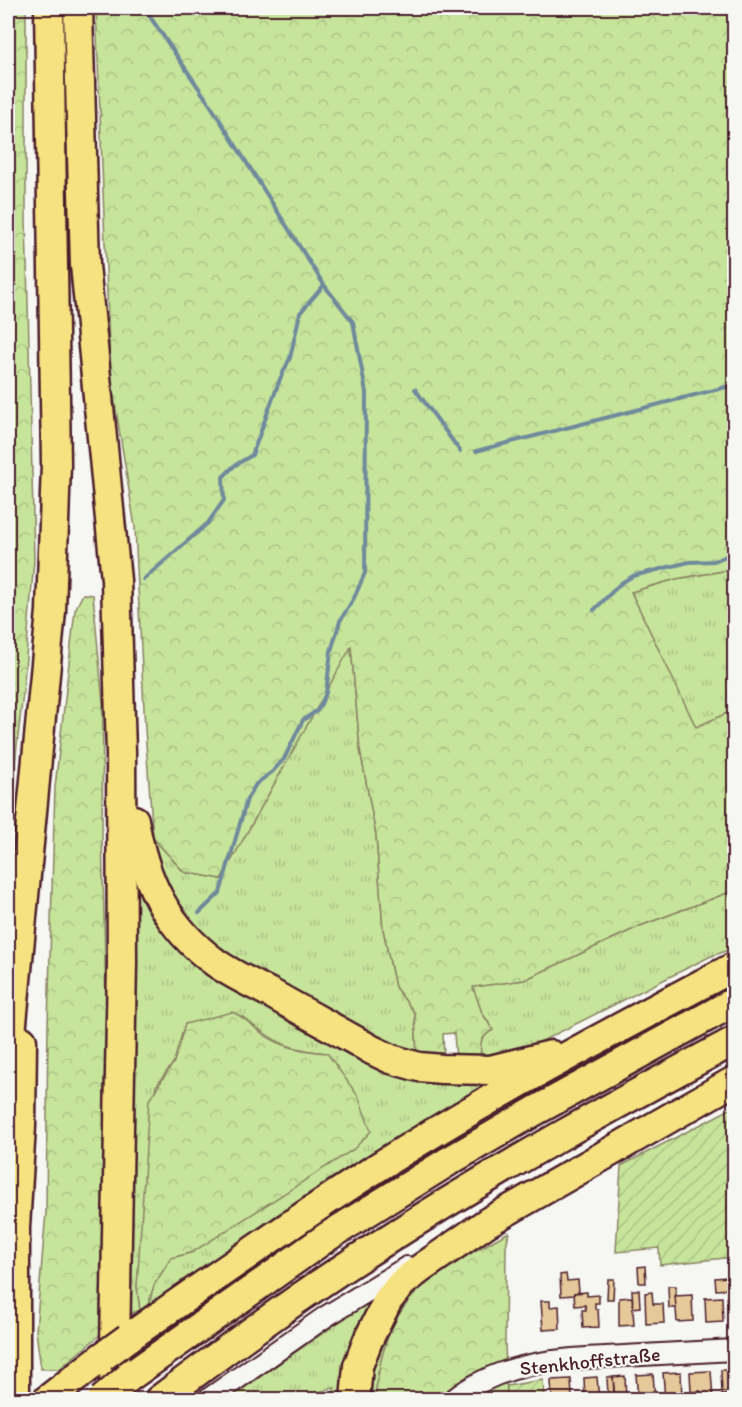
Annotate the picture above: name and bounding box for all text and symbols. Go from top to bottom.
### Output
street label: Stenkhoffstraße [518,1342,662,1380]

